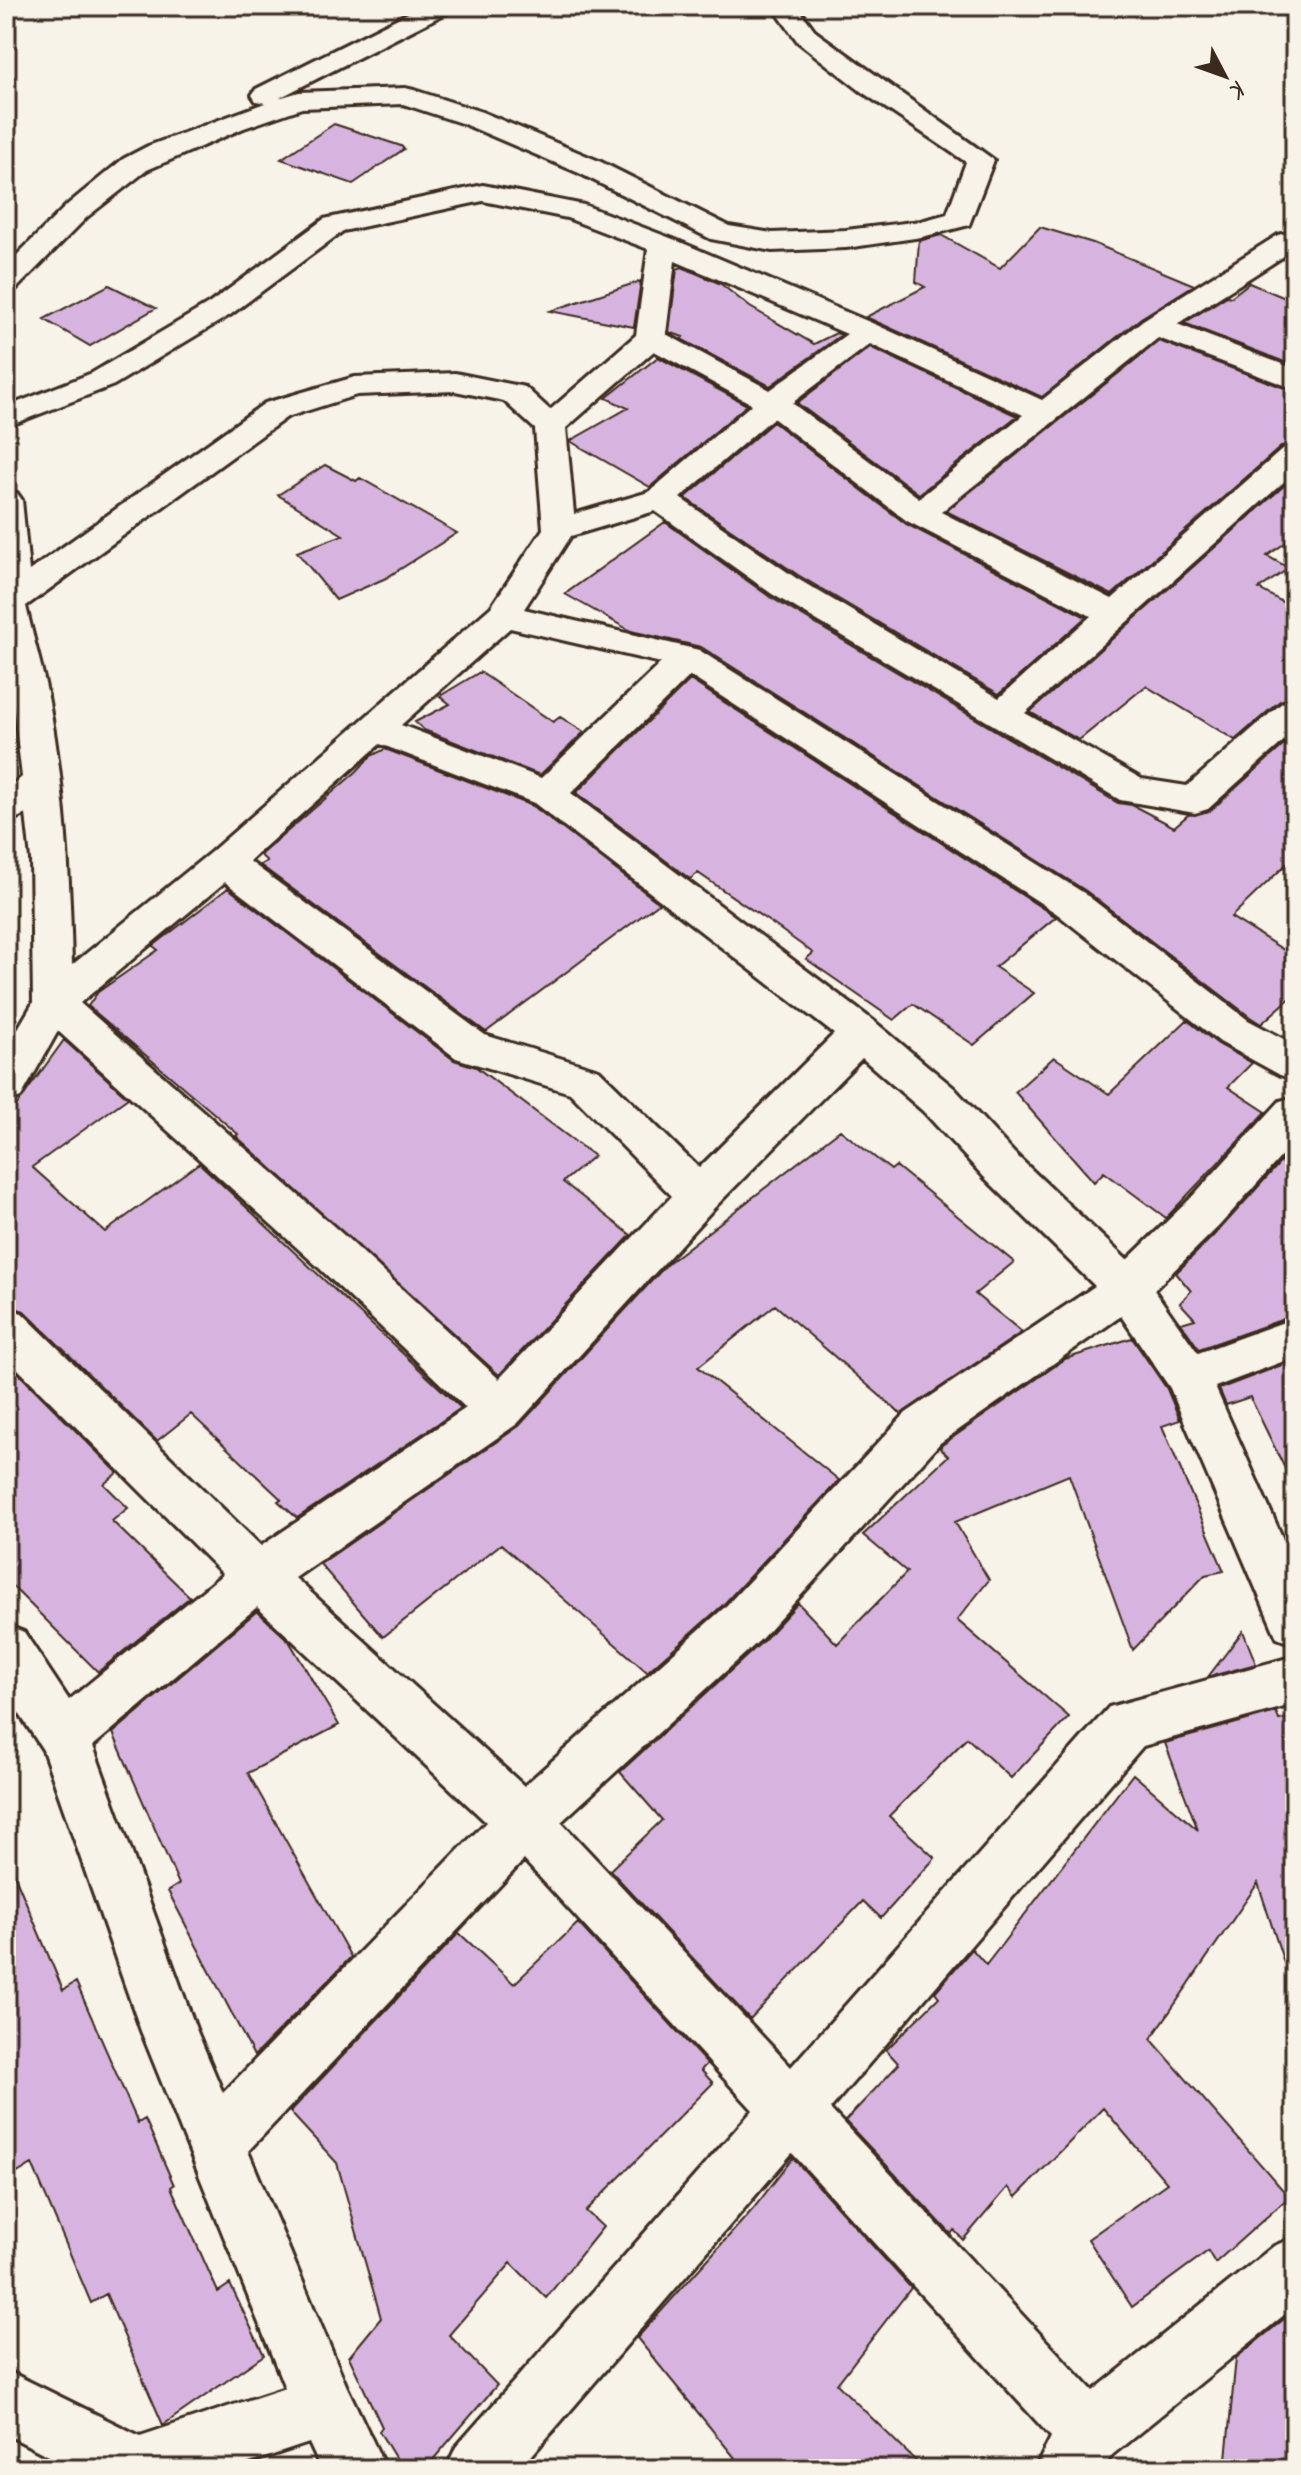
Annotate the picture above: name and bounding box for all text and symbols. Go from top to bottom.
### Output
north arrow [1185,36,1265,116]
text: K [1222,75,1254,106]

